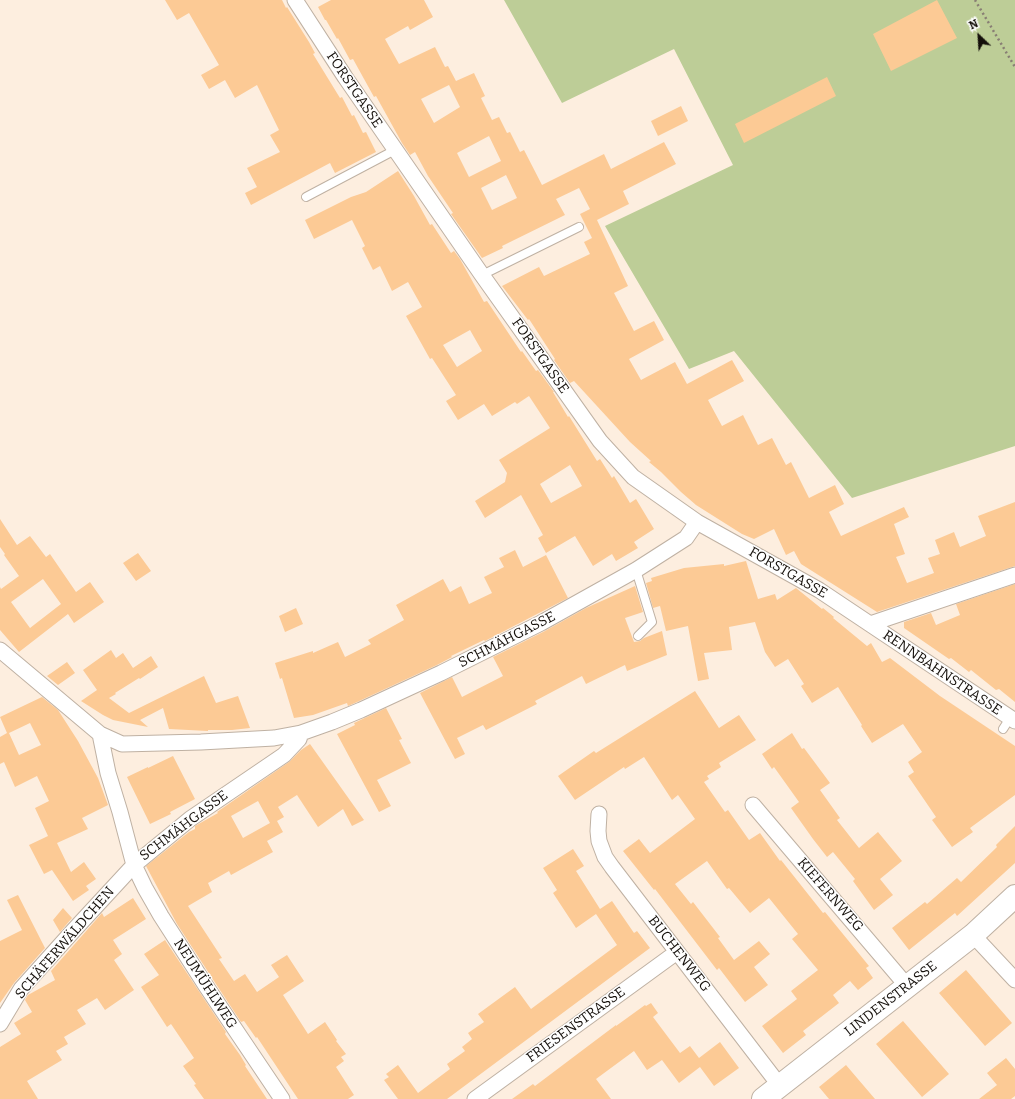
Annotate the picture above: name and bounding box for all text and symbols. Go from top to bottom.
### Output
north arrow [959,16,999,56]
text: N [967,17,980,32]
street label: FORSTGASSE [322,49,386,131]
street label: FORSTGASSE [508,315,572,397]
street label: FORSTGASSE [746,544,830,602]
street label: SCHMÄHGASSE [456,608,558,672]
street label: RENNBAHNSTRASSE [879,627,1005,719]
street label: SCHMÄHGASSE [136,787,232,865]
street label: KIEFERNWEG [794,855,866,935]
street label: SCHÄFERWÄLDCHEN [12,884,118,1002]
street label: BUCHENWEG [644,913,714,995]
street label: NEUMÜHLWEG [170,936,240,1032]
street label: LINDENSTRASSE [841,958,941,1040]
street label: FRIESENSTRASSE [523,984,629,1066]

